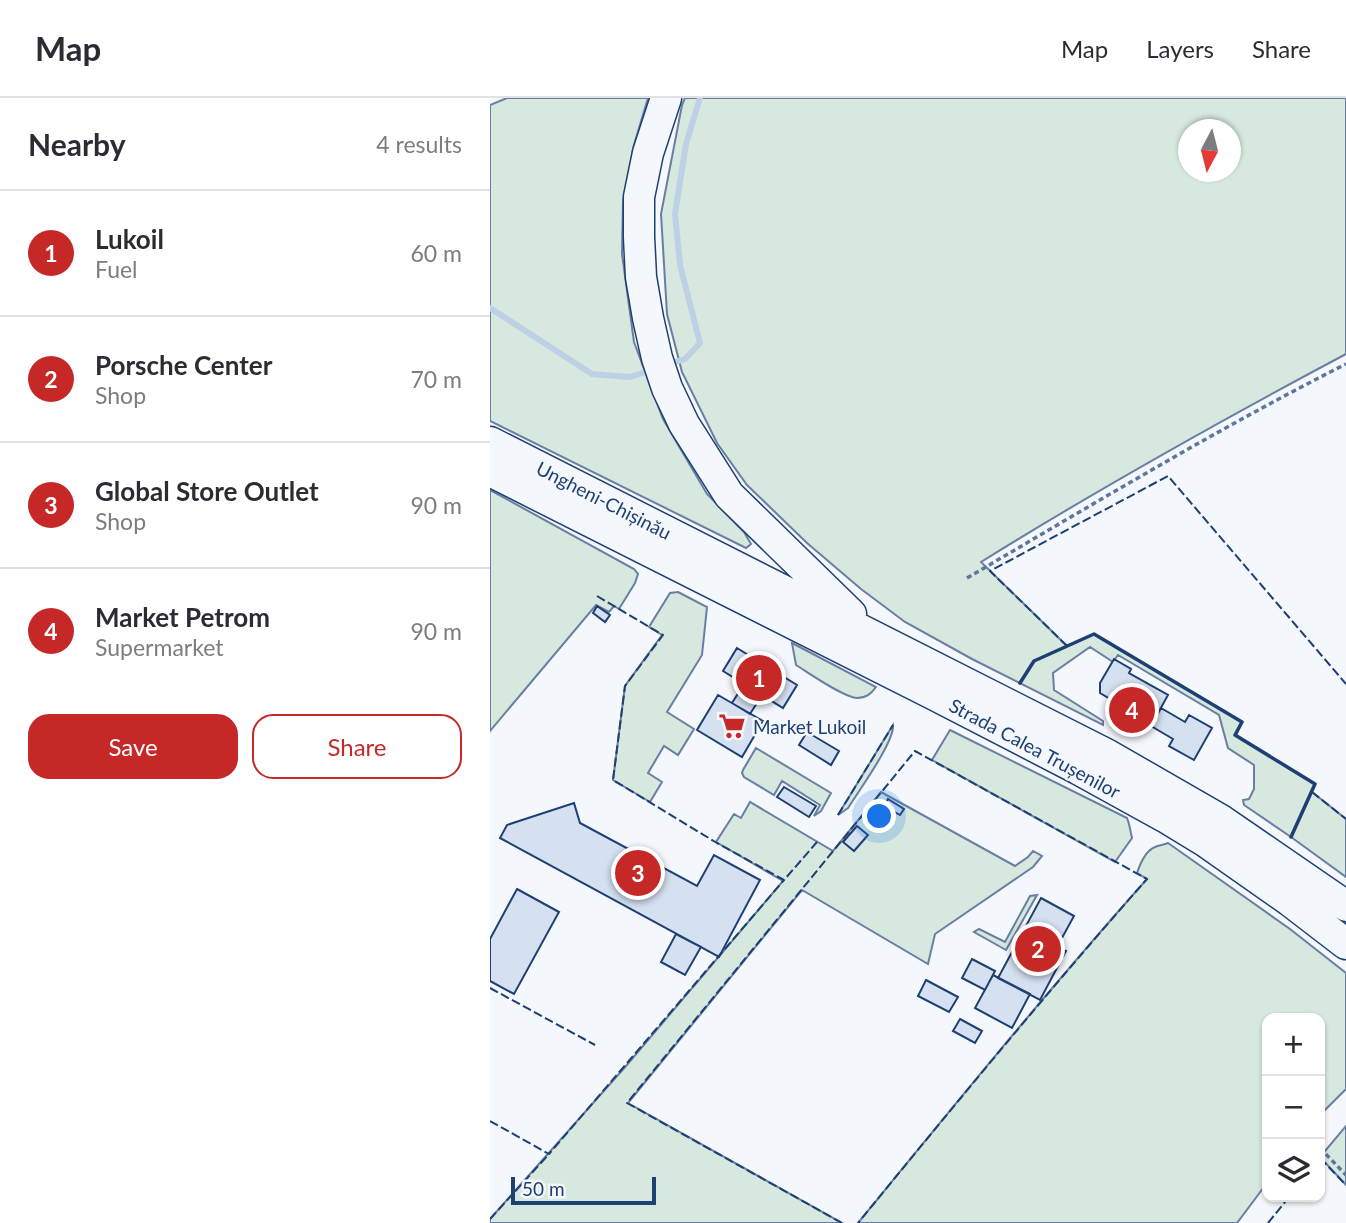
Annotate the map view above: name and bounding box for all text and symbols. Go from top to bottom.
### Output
text: Map [35,28,101,68]
text: Map [1061,34,1108,63]
text: Layers [1146,34,1214,63]
text: Share [1252,34,1311,63]
north arrow [1178,119,1241,182]
text: Nearby [28,126,126,162]
text: 4 results [376,130,462,158]
text: Lukoil [95,223,164,255]
text: 1 [44,239,58,267]
text: 60 m [411,239,462,267]
text: Fuel [95,255,138,283]
text: Porsche Center [95,349,272,381]
text: 2 [44,365,58,393]
text: 70 m [411,365,462,393]
text: Shop [95,381,146,409]
street label: Ungheni-Chișinău [533,456,675,544]
text: Global Store Outlet [95,475,319,507]
text: 3 [44,491,58,519]
text: 90 m [411,491,462,519]
text: Shop [95,507,146,535]
text: Market Petrom [95,601,270,633]
text: 4 [44,617,58,645]
text: 90 m [411,617,462,645]
text: Supermarket [95,633,224,661]
pin: 1 [736,652,782,704]
pin: 4 [1109,684,1155,736]
street label: Strada Calea Trușenilor [946,693,1125,803]
supermarket icon: Market Lukoil [717,711,747,741]
button: Save [28,714,238,779]
button: Share [252,714,462,779]
place label: Market Lukoil [753,715,866,738]
your location [862,799,896,833]
pin: 3 [615,847,661,899]
pin: 2 [1015,923,1061,975]
map controls [1262,1013,1325,1202]
button: + [1262,1013,1325,1076]
button: − [1262,1076,1325,1139]
button: layers [1262,1139,1325,1202]
scale bar [511,1174,656,1206]
text: 50 m [522,1177,565,1200]

